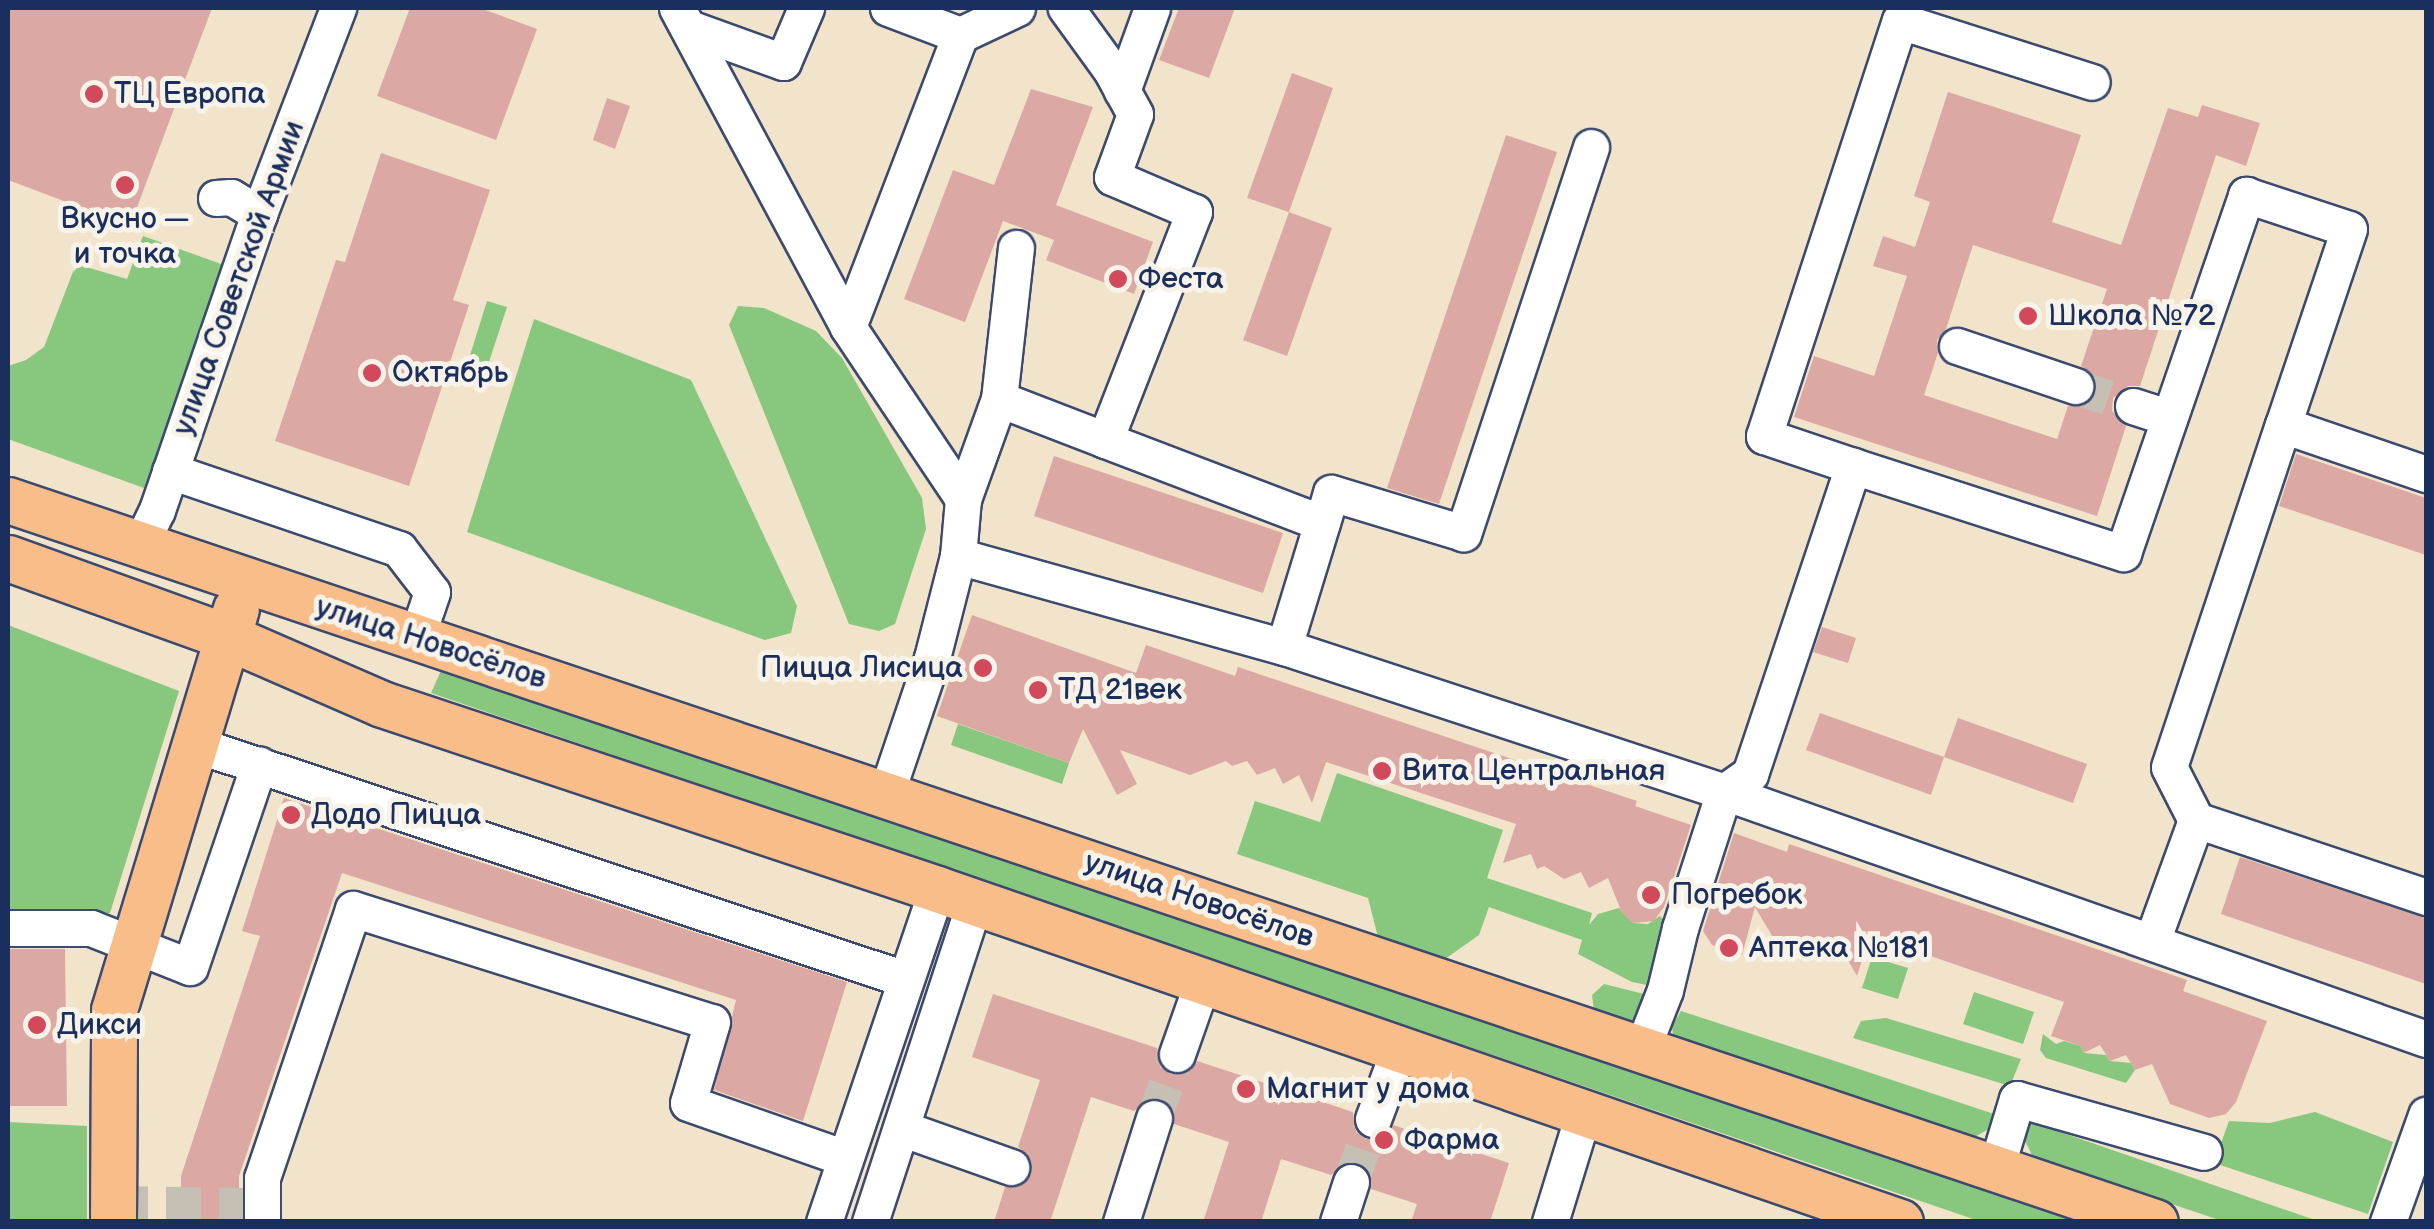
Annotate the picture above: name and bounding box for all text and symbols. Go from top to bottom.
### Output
place label: ТЦ Европа [114,76,265,112]
marker: ТЦ Европа [83,83,105,105]
street label: улица Советской Армии [165,116,313,440]
marker: Вкусно — и точка [114,174,136,196]
place label: Вкусно — и точка [60,201,190,272]
place label: Феста [1138,261,1224,297]
marker: Феста [1107,268,1129,290]
place label: Школа №72 [2048,298,2215,334]
marker: Школа №72 [2017,305,2039,327]
place label: Октябрь [392,355,508,391]
marker: Октябрь [361,362,383,384]
street label: улица Новосёлов [311,589,551,697]
place label: Пицца Лисица [760,650,963,686]
marker: Пицца Лисица [972,657,994,679]
place label: ТД 21век [1058,672,1182,708]
marker: ТД 21век [1027,679,1049,701]
place label: Вита Центральная [1402,753,1665,789]
marker: Вита Центральная [1371,760,1393,782]
place label: Додо Пицца [311,797,481,833]
marker: Додо Пицца [280,804,302,826]
street label: улица Новосёлов [1080,844,1318,956]
place label: Погребок [1671,877,1803,913]
marker: Погребок [1640,884,1662,906]
place label: Аптека №181 [1749,930,1929,966]
marker: Аптека №181 [1718,937,1740,959]
place label: Дикси [57,1007,142,1043]
marker: Дикси [26,1014,48,1036]
place label: Магнит у дома [1266,1071,1470,1107]
marker: Магнит у дома [1235,1078,1257,1100]
place label: Фарма [1404,1122,1499,1158]
marker: Фарма [1373,1129,1395,1151]

